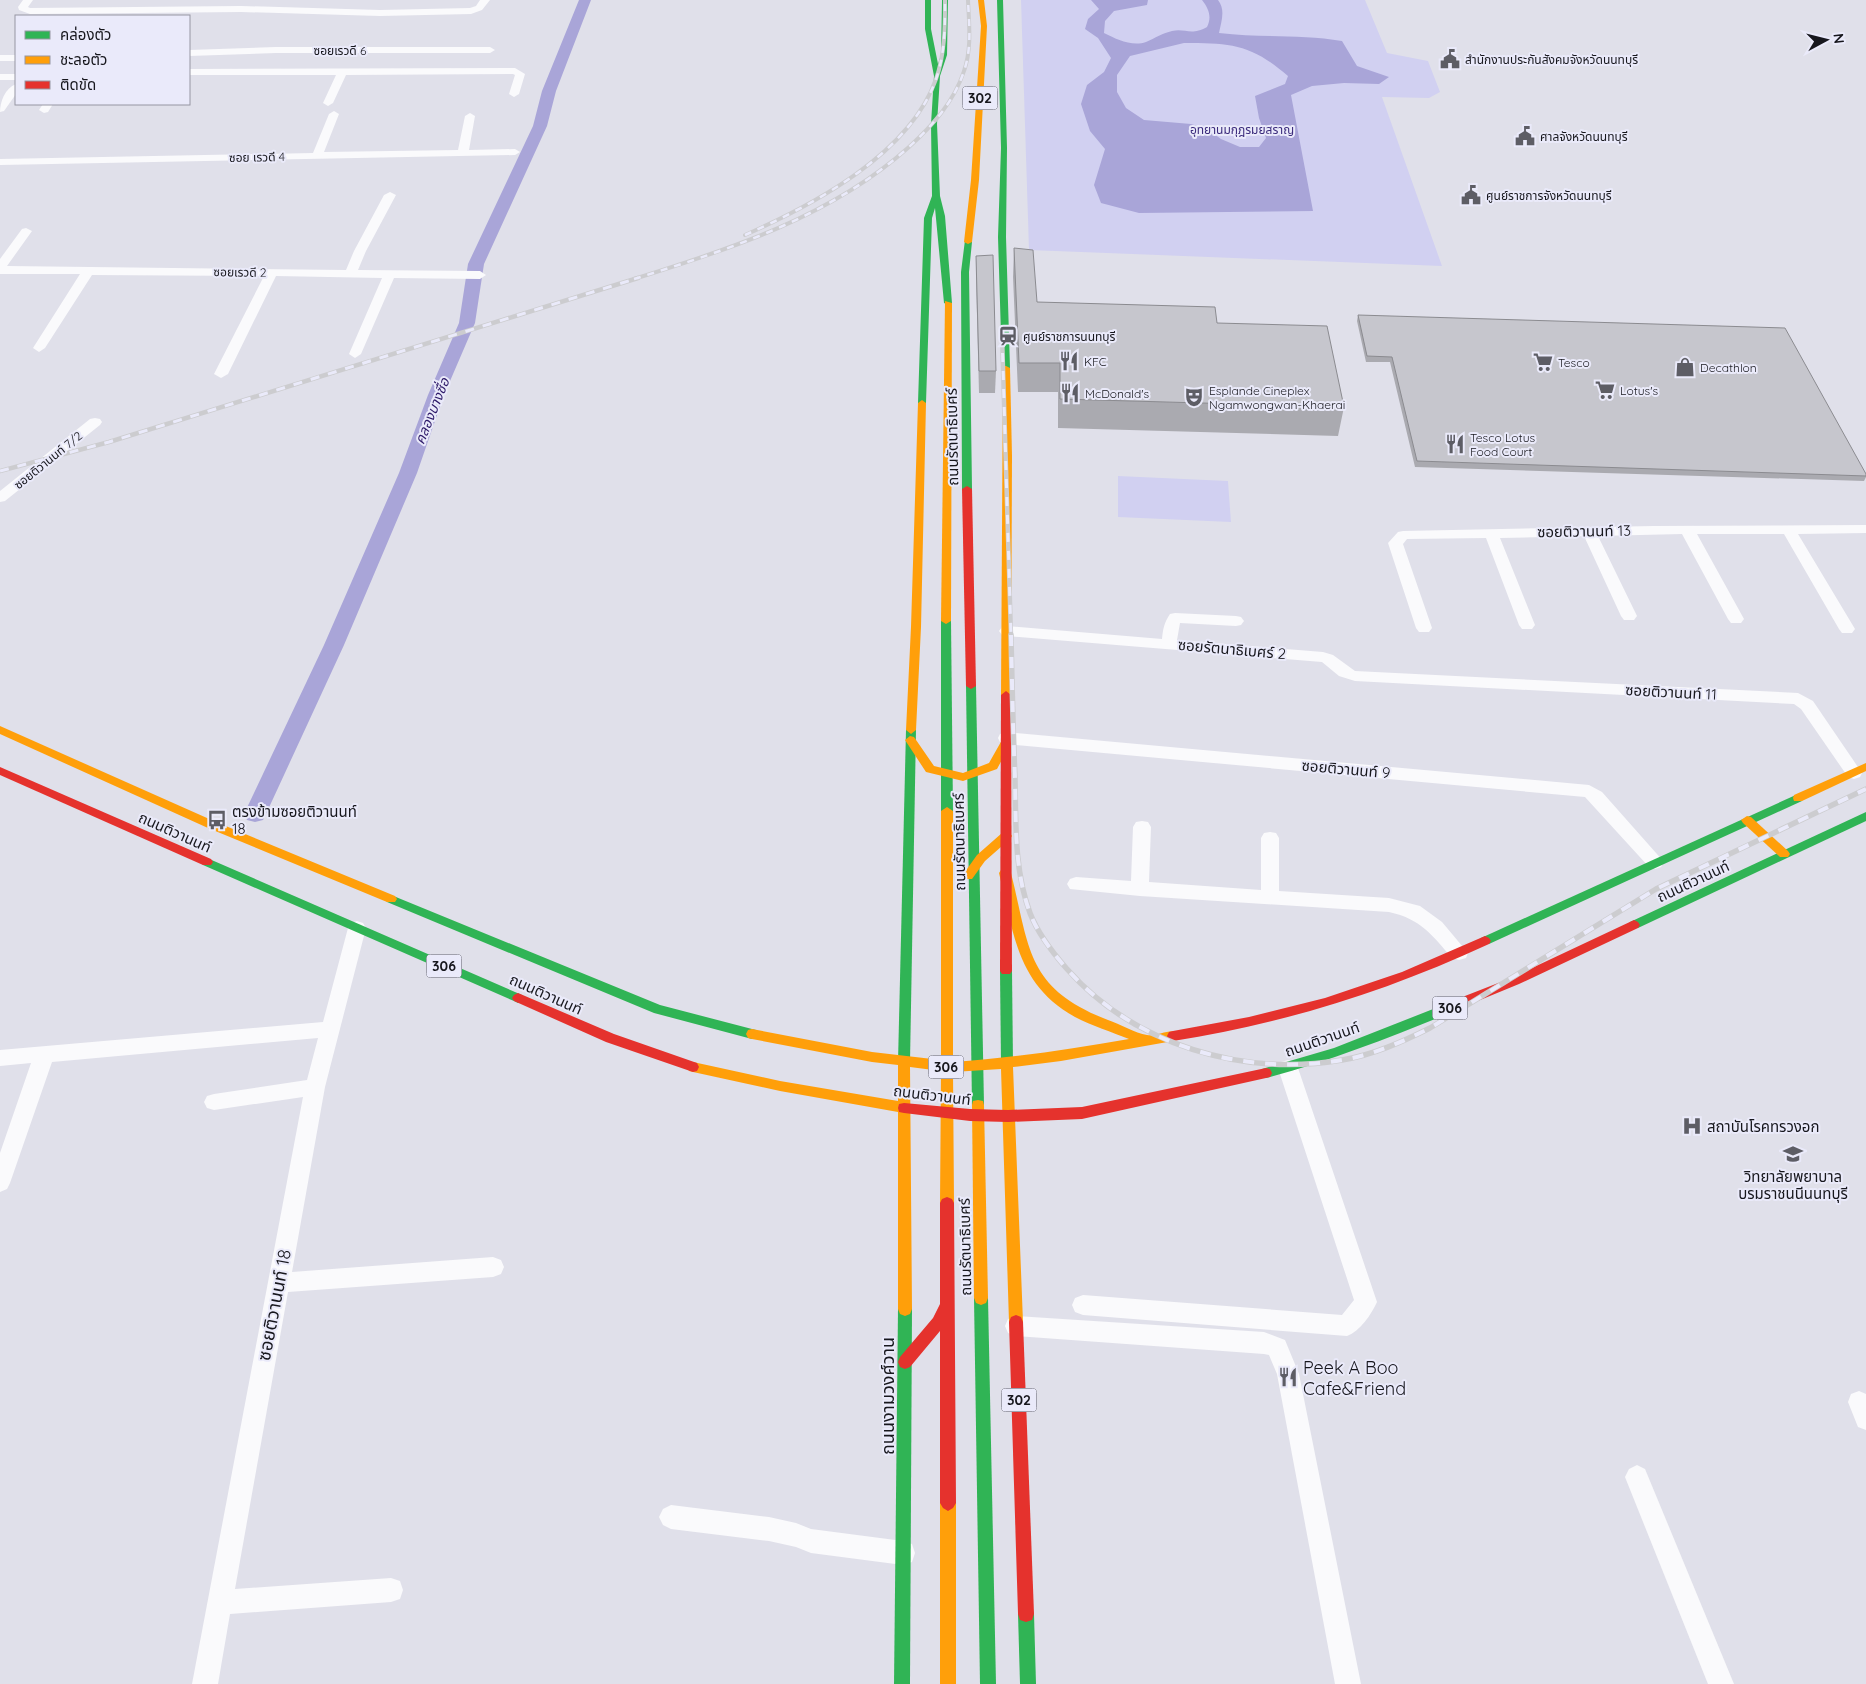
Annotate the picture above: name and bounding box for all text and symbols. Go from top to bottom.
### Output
legend [15,15,190,105]
north arrow [1801,15,1851,65]
text: คล่องตัว [60,25,111,44]
text: N [1829,32,1848,45]
street label: ซอยเรวดี 6 [314,43,367,58]
public building icon: สำนักงานประกันสังคมจังหวัดนนทบุรี [1439,48,1461,70]
text: ชะลอตัว [60,50,107,69]
place label: สำนักงานประกันสังคมจังหวัดนนทบุรี [1465,52,1638,67]
text: ติดขัด [60,75,96,94]
road number: 302 [962,86,998,110]
park label: อุทยานมกุฎรมยสราญ [1190,122,1294,137]
public building icon: ศาลจังหวัดนนทบุรี [1514,125,1536,147]
place label: ศาลจังหวัดนนทบุรี [1540,129,1628,144]
street label: ซอย เรวดี 4 [229,149,285,165]
public building icon: ศูนย์ราชการจังหวัดนนทบุรี [1460,184,1482,206]
place label: ศูนย์ราชการจังหวัดนนทบุรี [1486,188,1612,203]
street label: ซอยเรวดี 2 [213,264,267,280]
station icon: ศูนย์ราชการนนทบุรี [997,325,1019,347]
place label: ศูนย์ราชการนนทบุรี [1023,329,1116,344]
restaurant icon: KFC [1058,350,1080,372]
supermarket icon: Tesco [1532,351,1554,373]
place label: KFC [1084,354,1107,369]
place label: Tesco [1558,355,1590,370]
shop icon: Decathlon [1674,356,1696,378]
place label: Decathlon [1700,360,1757,375]
water label: คลองบางซื่อ [410,374,454,447]
supermarket icon: Lotus's [1594,379,1616,401]
restaurant icon: McDonald's [1059,382,1081,404]
place label: Esplande Cineplex Ngamwongwan-Khaerai [1209,383,1345,412]
place label: Lotus's [1620,383,1658,398]
place label: McDonald's [1085,386,1150,401]
theatre icon: Esplande Cineplex Ngamwongwan-Khaerai [1183,386,1205,408]
street label: ถนนรัตนาธิเบศร์ [942,387,962,486]
street label: ซอยติวานนท์ 7/2 [11,428,85,492]
place label: Tesco Lotus Food Court [1470,430,1535,459]
restaurant icon: Tesco Lotus Food Court [1444,433,1466,455]
street label: ซอยติวานนท์ 13 [1537,521,1631,541]
street label: ซอยรัตนาธิเบศร์ 2 [1177,635,1287,663]
street label: ซอยติวานนท์ 11 [1625,680,1717,704]
street label: ซอยติวานนท์ 9 [1301,756,1391,782]
street label: ถนนรัตนาธิเบศร์ [949,792,969,891]
place label: ตรงข้ามซอยติวานนท์ 18 [232,802,357,838]
street label: ถนนติวานนท์ [136,807,214,857]
bus stop icon: ตรงข้ามซอยติวานนท์ 18 [206,809,228,831]
street label: ถนนติวานนท์ [1654,856,1732,906]
road number: 306 [426,954,462,978]
street label: ถนนติวานนท์ [507,969,585,1019]
road number: 306 [1432,996,1468,1020]
street label: ถนนติวานนท์ [1282,1017,1362,1061]
road number: 306 [928,1056,964,1078]
street label: ถนนติวานนท์ [892,1081,972,1109]
hospital icon: สถาบันโรคทรวงอก [1681,1115,1703,1137]
place label: สถาบันโรคทรวงอก [1707,1117,1819,1136]
school or university icon: วิทยาลัยพยาบาล บรมราชนนีนนทบุรี [1782,1143,1804,1165]
place label: วิทยาลัยพยาบาล บรมราชนนีนนทบุรี [1738,1167,1848,1203]
street label: ถนนรัตนาธิเบศร์ [955,1197,975,1296]
street label: ซอยติวานนท์ 18 [252,1247,296,1363]
street label: ถนนงามวงศ์วาน [876,1337,899,1455]
place label: Peek A Boo Cafe&Friend [1303,1356,1406,1400]
restaurant icon: Peek A Boo Cafe&Friend [1277,1366,1299,1388]
road number: 302 [1002,1388,1036,1412]

